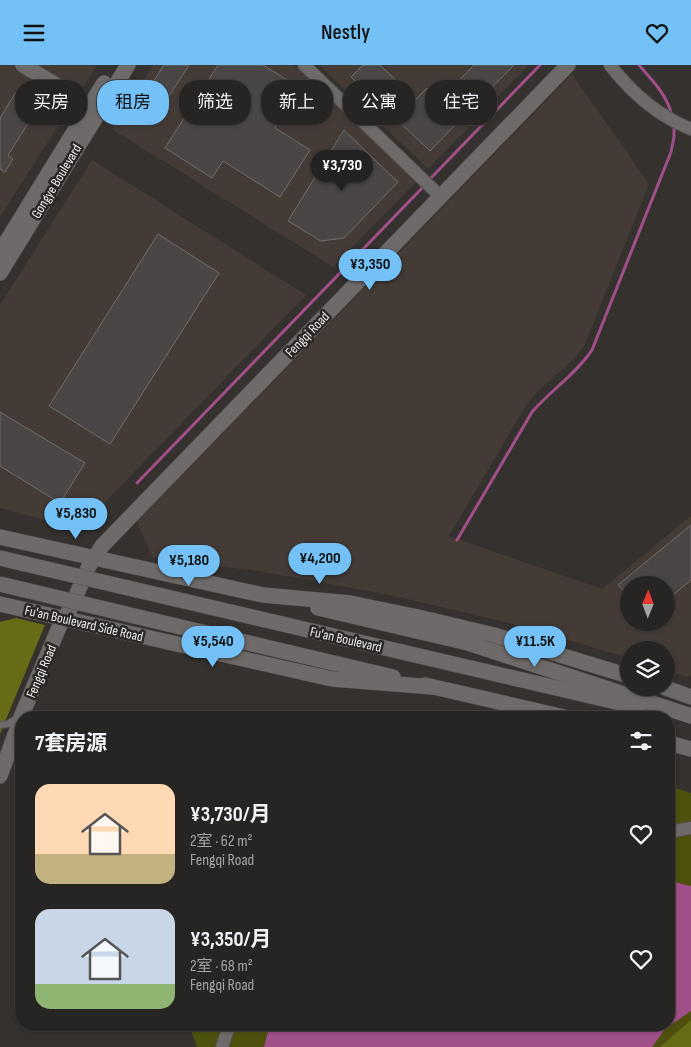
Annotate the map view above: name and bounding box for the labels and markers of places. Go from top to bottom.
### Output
pin: ¥3,730 [301,149,383,192]
pin: ¥3,350 [329,249,411,291]
pin: ¥5,830 [35,497,117,540]
pin: ¥4,200 [279,543,361,585]
pin: ¥5,180 [148,545,230,587]
pin: ¥5,540 [172,625,254,668]
pin: ¥11.5K [494,625,576,668]

